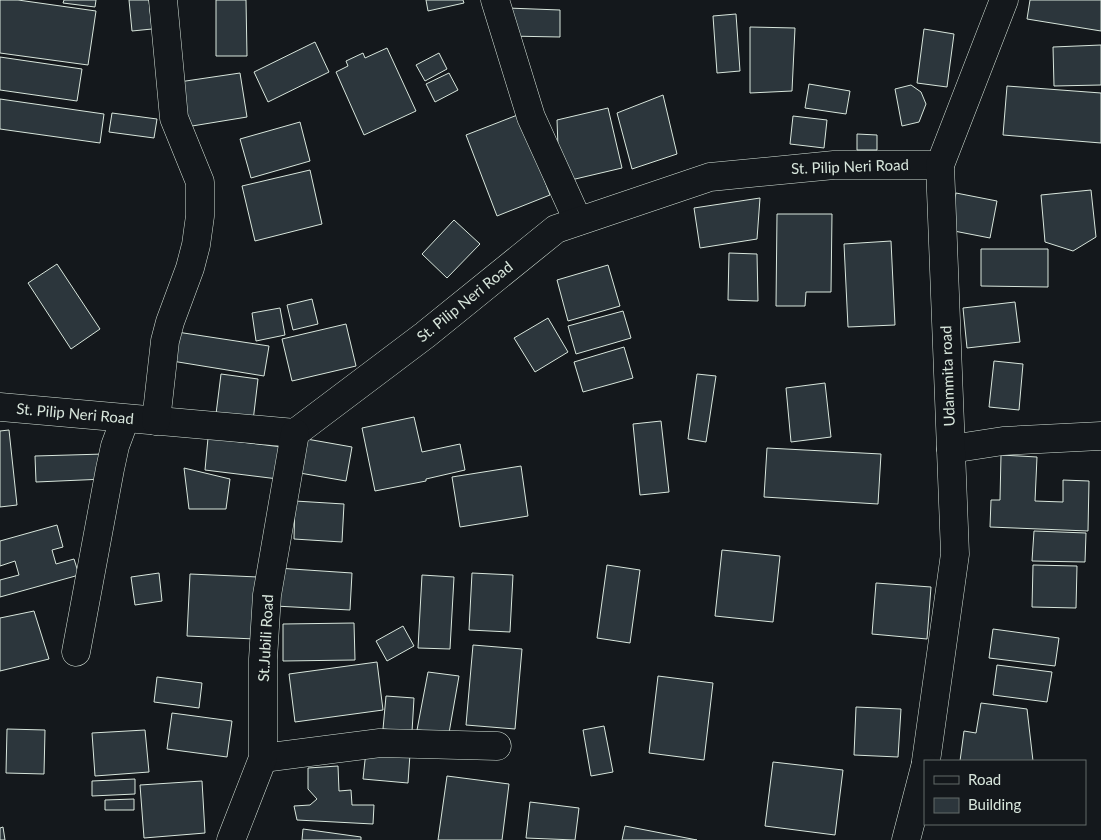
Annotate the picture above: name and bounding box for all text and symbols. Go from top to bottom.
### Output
street label: St. Pilip Neri Road [791,155,909,177]
street label: St. Pilip Neri Road [413,257,516,345]
street label: Udammita road [936,325,958,427]
street label: St. Pilip Neri Road [16,399,135,427]
street label: St.Jubili Road [254,594,276,682]
legend [924,760,1086,825]
text: Road [968,770,1001,788]
text: Building [968,795,1021,813]

